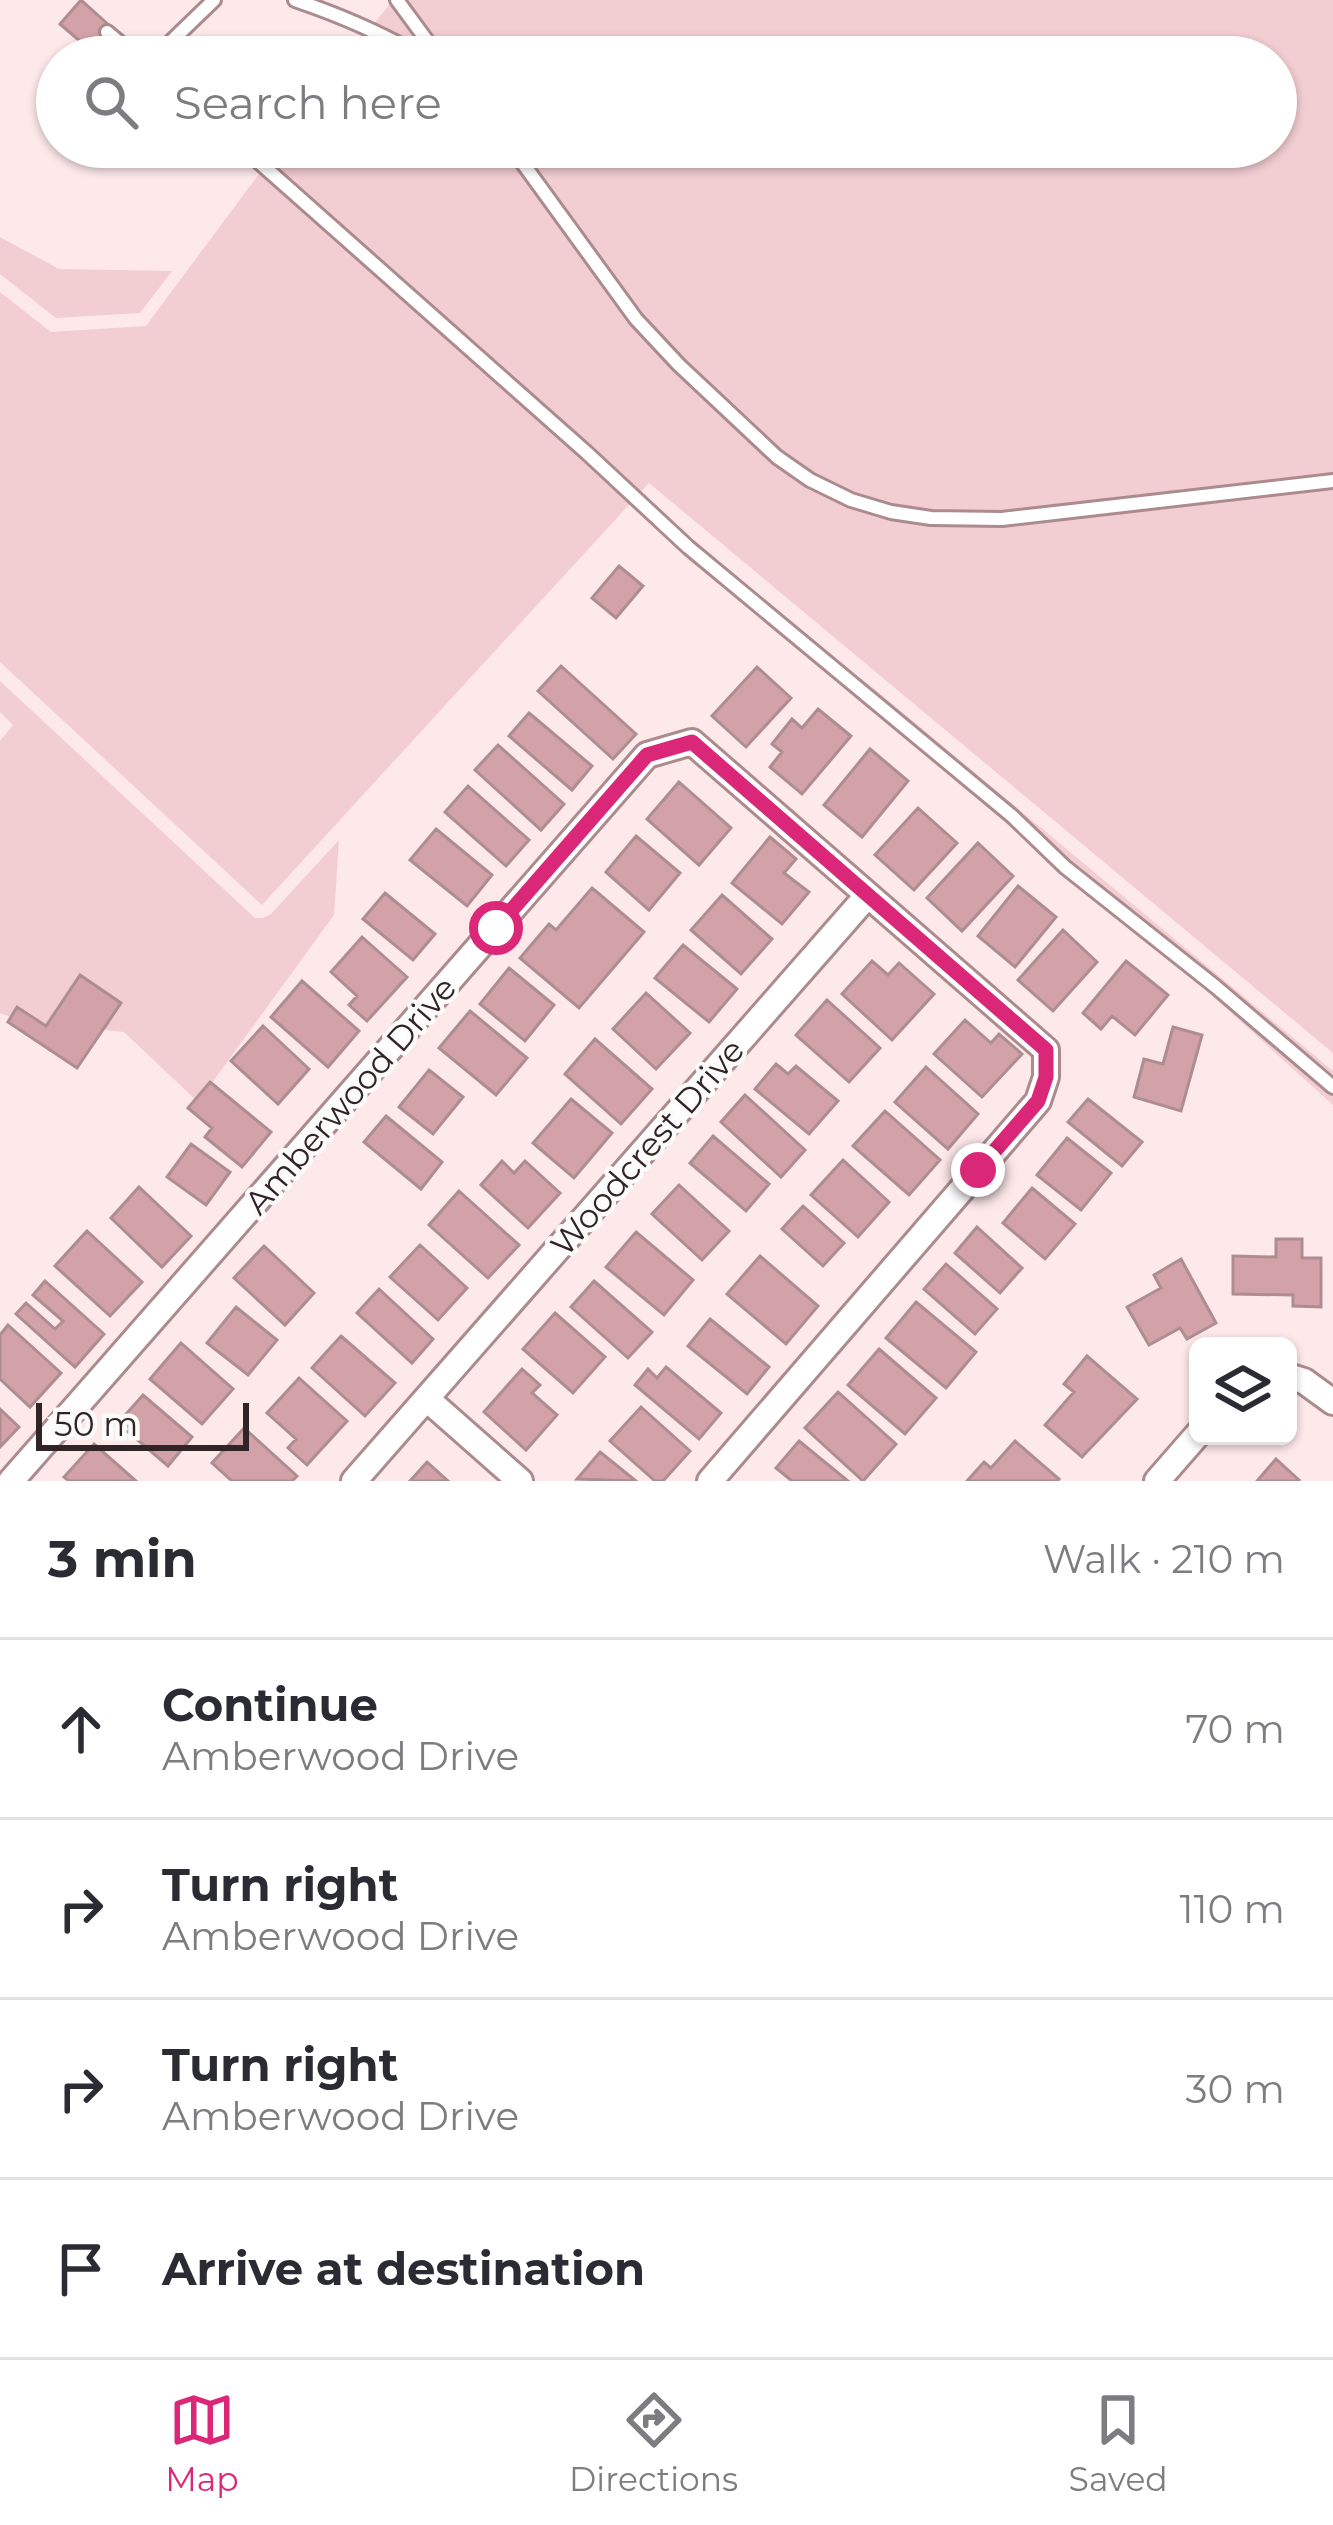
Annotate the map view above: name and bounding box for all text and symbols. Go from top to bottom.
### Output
search box [36,36,1297,168]
icon: search [78,69,144,135]
text: Search here [174,75,442,130]
route start [469,901,523,955]
street label: Amberwood Drive [236,968,464,1222]
street label: Woodcrest Drive [542,1030,752,1264]
route end [951,1143,1005,1197]
map controls [1189,1337,1297,1445]
button: layers [1189,1337,1297,1445]
scale bar [36,1397,249,1450]
text: 50 m [54,1404,138,1444]
text: 3 min [48,1528,197,1590]
text: Walk · 210 m [1043,1535,1285,1583]
text: Continue [162,1677,378,1732]
icon: ahead [48,1696,114,1762]
text: 70 m [1185,1705,1285,1753]
text: Amberwood Drive [162,1732,519,1780]
text: Turn right [162,1857,398,1912]
icon: right [48,1876,114,1942]
text: 110 m [1179,1885,1285,1933]
text: Amberwood Drive [162,1912,519,1960]
text: Turn right [162,2037,398,2092]
icon: right [48,2056,114,2122]
text: 30 m [1186,2065,1285,2113]
text: Amberwood Drive [162,2092,519,2140]
icon: arrive [48,2236,114,2302]
text: Arrive at destination [162,2241,645,2296]
tab: Map [165,2387,239,2499]
tab: Directions [569,2387,738,2499]
tab: Saved [1069,2387,1168,2499]

